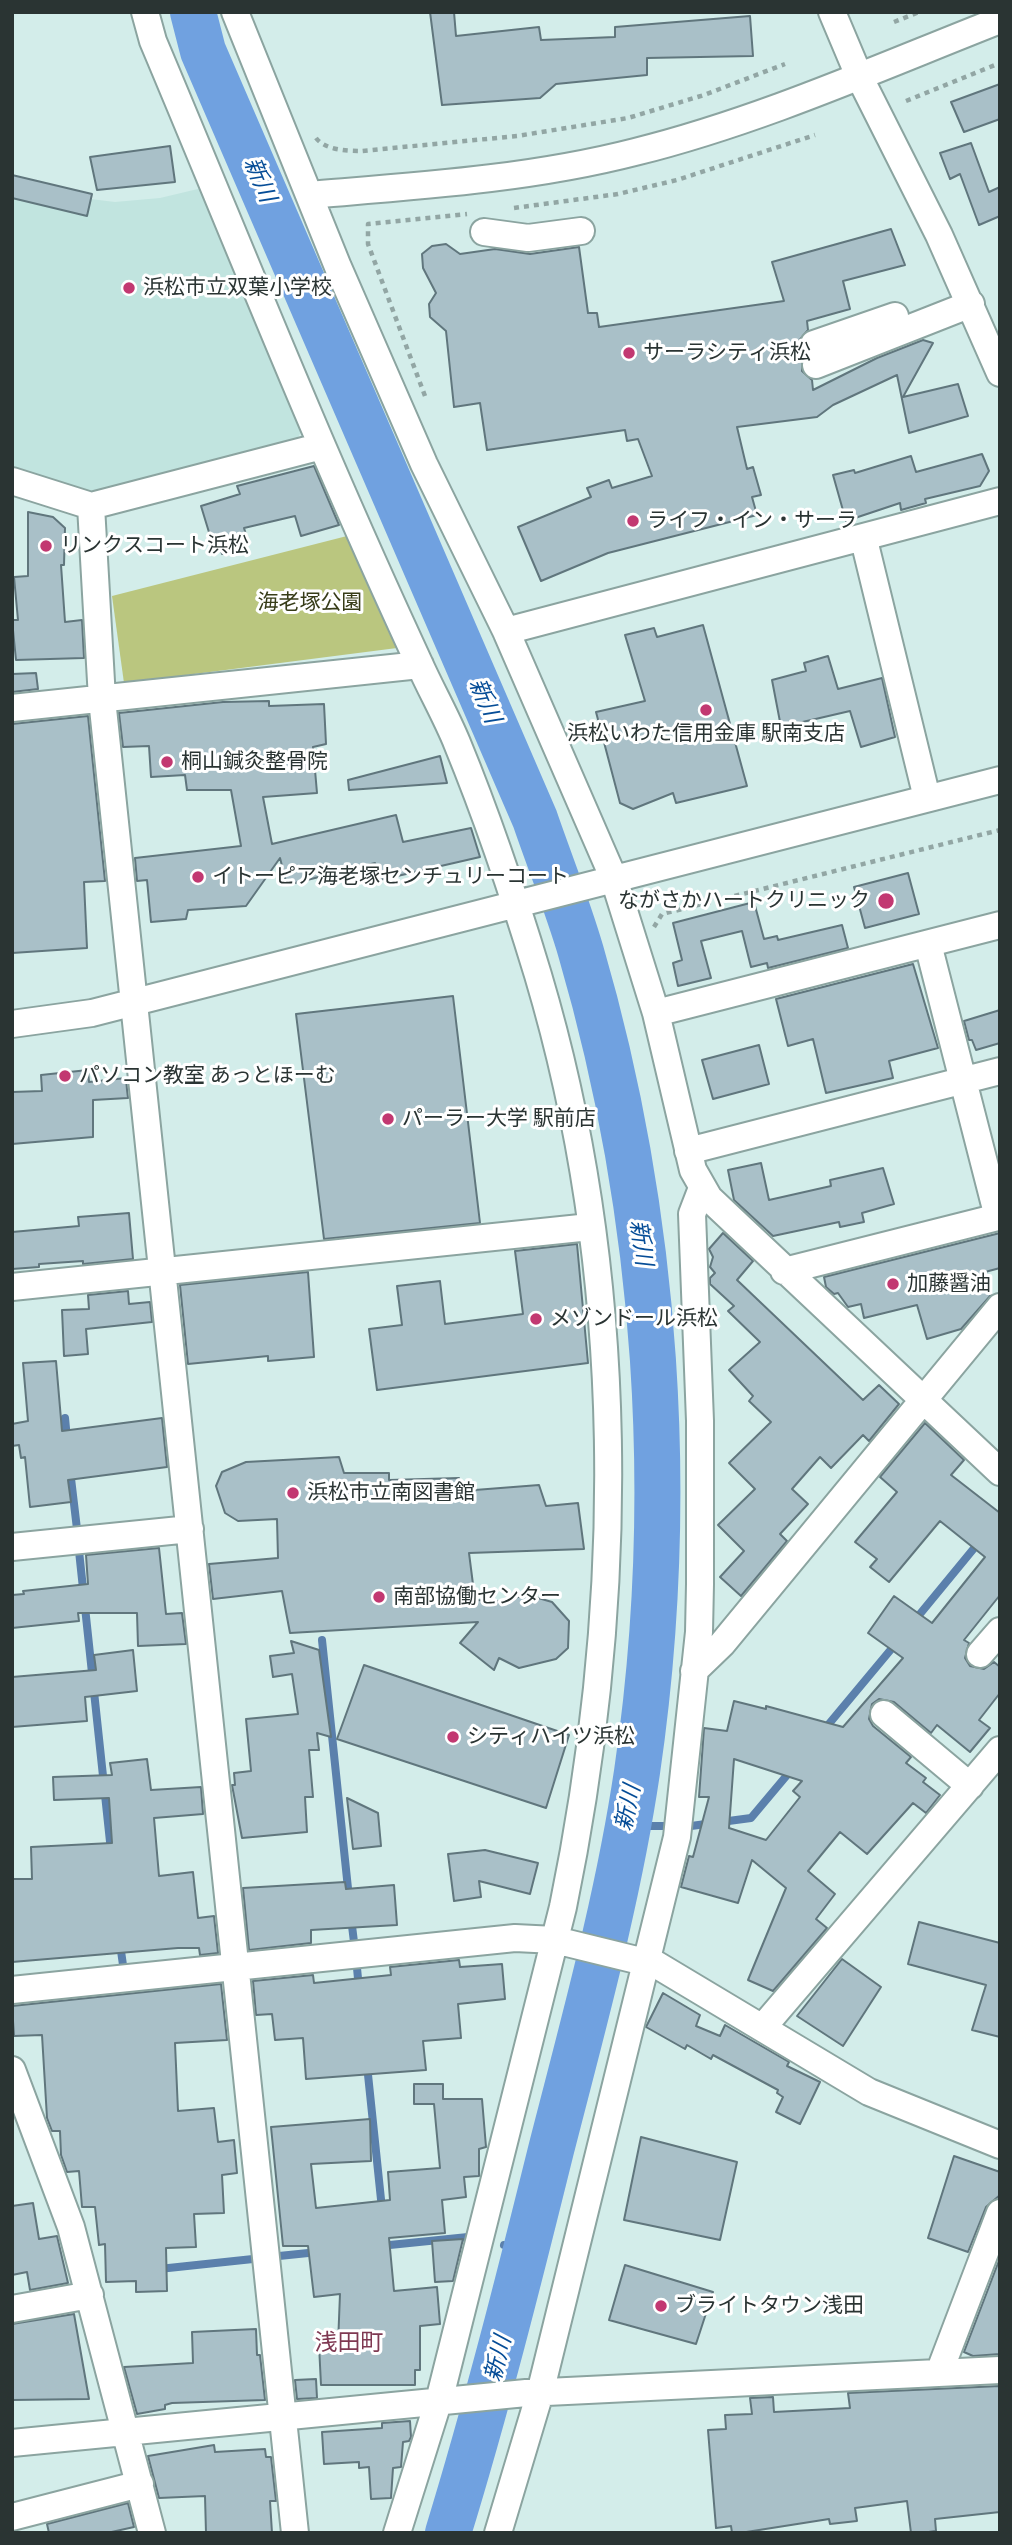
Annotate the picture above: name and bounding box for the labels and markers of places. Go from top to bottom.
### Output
place label: 浜松市立双葉小学校 [143,275,332,301]
marker: 浜松市立双葉小学校 [121,280,137,296]
place label: サーラシティ浜松 [643,340,811,366]
marker: サーラシティ浜松 [621,345,637,361]
place label: ライフ・イン・サーラ [647,508,857,534]
marker: ライフ・イン・サーラ [625,513,641,529]
place label: リンクスコート浜松 [60,533,249,559]
marker: リンクスコート浜松 [38,538,54,554]
marker: 浜松いわた信用金庫 駅南支店 [698,702,714,718]
place label: 浜松いわた信用金庫 駅南支店 [567,721,845,747]
place label: 桐山鍼灸整骨院 [181,749,328,775]
marker: 桐山鍼灸整骨院 [159,754,175,770]
place label: イトーピア海老塚センチュリーコート [212,864,569,890]
marker: イトーピア海老塚センチュリーコート [190,869,206,885]
place label: ながさかハートクリニック [618,888,870,914]
marker: ながさかハートクリニック [876,891,896,911]
place label: パソコン教室 あっとほーむ [79,1063,336,1089]
marker: パソコン教室 あっとほーむ [57,1068,73,1084]
place label: パーラー大学 駅前店 [402,1106,596,1132]
marker: パーラー大学 駅前店 [380,1111,396,1127]
place label: 加藤醤油 [907,1271,991,1297]
marker: 加藤醤油 [885,1276,901,1292]
place label: メゾンドール浜松 [550,1306,718,1332]
marker: メゾンドール浜松 [528,1311,544,1327]
place label: 浜松市立南図書館 [307,1480,475,1506]
marker: 浜松市立南図書館 [285,1485,301,1501]
place label: 南部協働センター [393,1584,561,1610]
marker: 南部協働センター [371,1589,387,1605]
place label: シティハイツ浜松 [467,1724,635,1750]
marker: シティハイツ浜松 [445,1729,461,1745]
place label: ブライトタウン浅田 [675,2293,864,2319]
marker: ブライトタウン浅田 [653,2298,669,2314]

